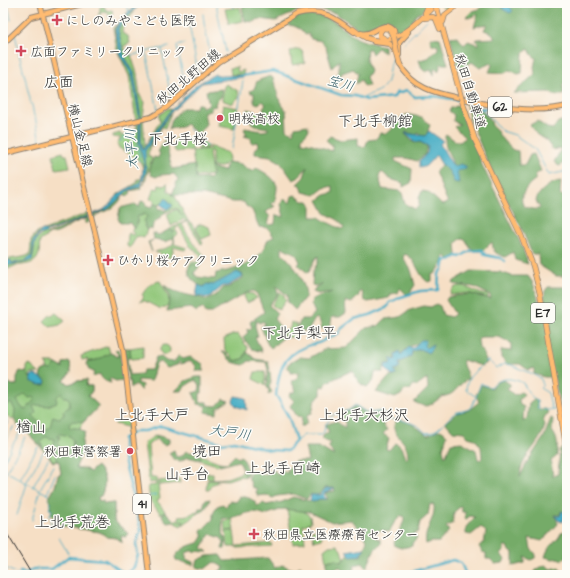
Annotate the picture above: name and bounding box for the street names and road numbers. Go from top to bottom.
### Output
street label: 秋田北野田線 [153,44,225,109]
street label: 秋田自動車道 [450,51,490,131]
road number: 62 [488,97,512,117]
street label: 横山金足線 [63,102,97,170]
road number: E7 [531,303,555,323]
road number: 41 [133,494,151,514]

